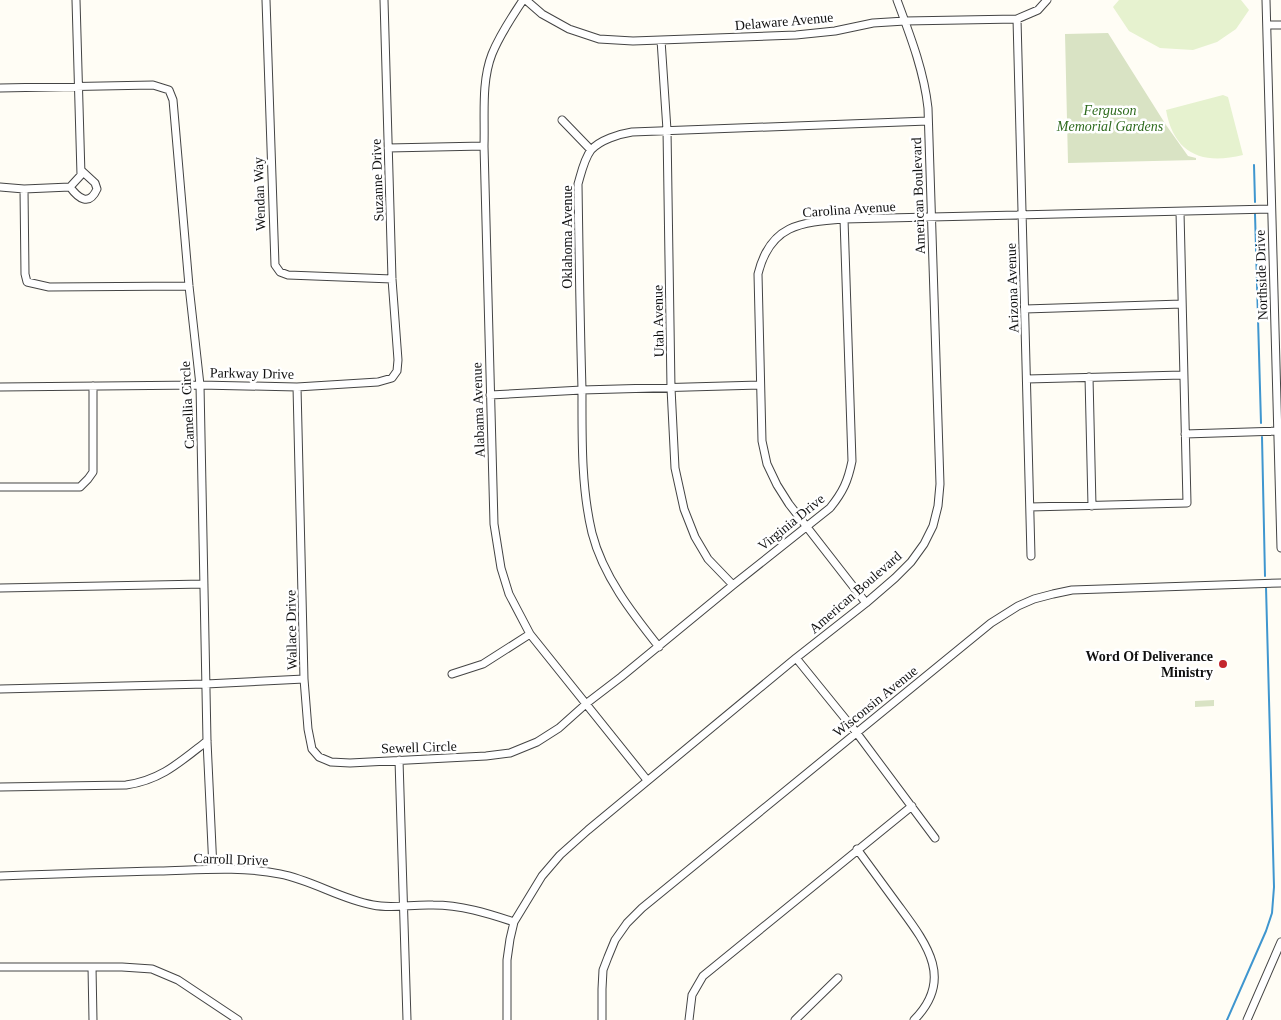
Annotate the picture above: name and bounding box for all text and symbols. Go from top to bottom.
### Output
street label: Delaware Avenue [734,10,834,33]
park label: Ferguson Memorial Gardens [1056,103,1164,134]
street label: American Boulevard [909,137,928,255]
street label: Suzanne Drive [369,138,386,222]
street label: Wendan Way [251,157,268,231]
street label: Oklahoma Avenue [560,185,575,289]
street label: Carolina Avenue [802,199,896,220]
street label: Northside Drive [1252,229,1271,321]
street label: Arizona Avenue [1003,243,1022,333]
street label: Utah Avenue [650,285,667,357]
street label: Camellia Circle [178,361,197,449]
street label: Alabama Avenue [469,362,488,458]
street label: Parkway Drive [210,365,294,382]
street label: Virginia Drive [755,491,827,554]
street label: American Boulevard [806,548,904,636]
street label: Wallace Drive [283,590,300,670]
place label: Word Of Deliverance Ministry [1085,649,1213,680]
marker: Word Of Deliverance Ministry [1217,658,1229,670]
street label: Wisconsin Avenue [830,663,920,740]
street label: Sewell Circle [381,739,457,756]
street label: Carroll Drive [193,851,269,868]

